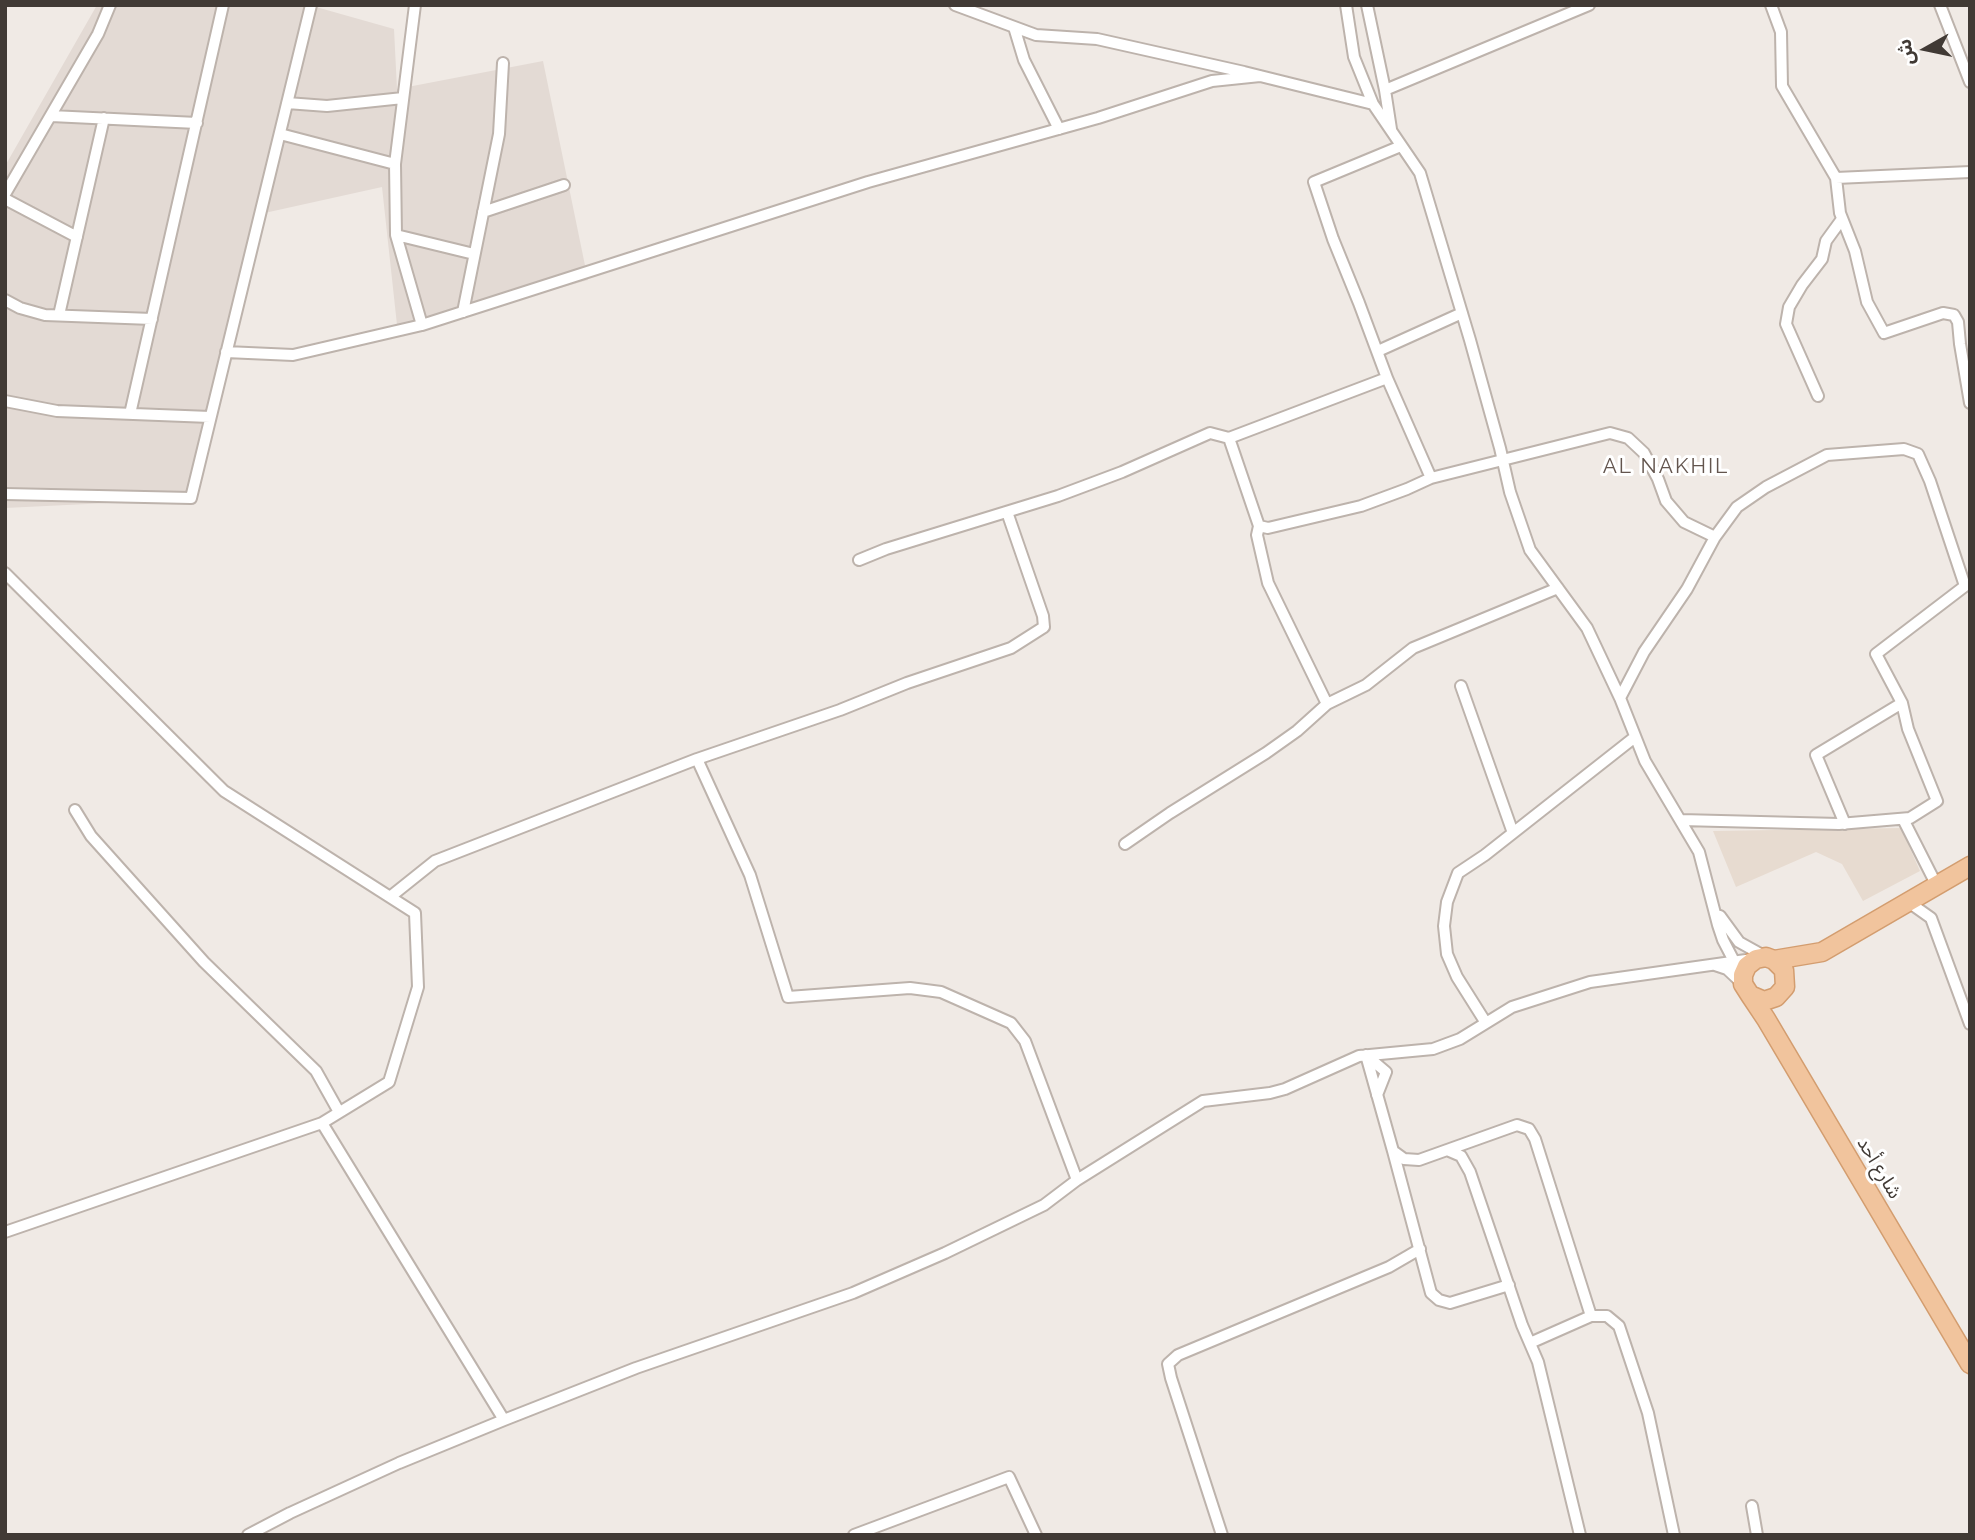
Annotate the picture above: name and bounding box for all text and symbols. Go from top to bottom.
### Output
north arrow [1891,14,1961,84]
text: ش [1892,38,1918,67]
district label: AL NAKHIL [1604,454,1728,480]
street label: شارع أحد [1852,1133,1906,1203]

